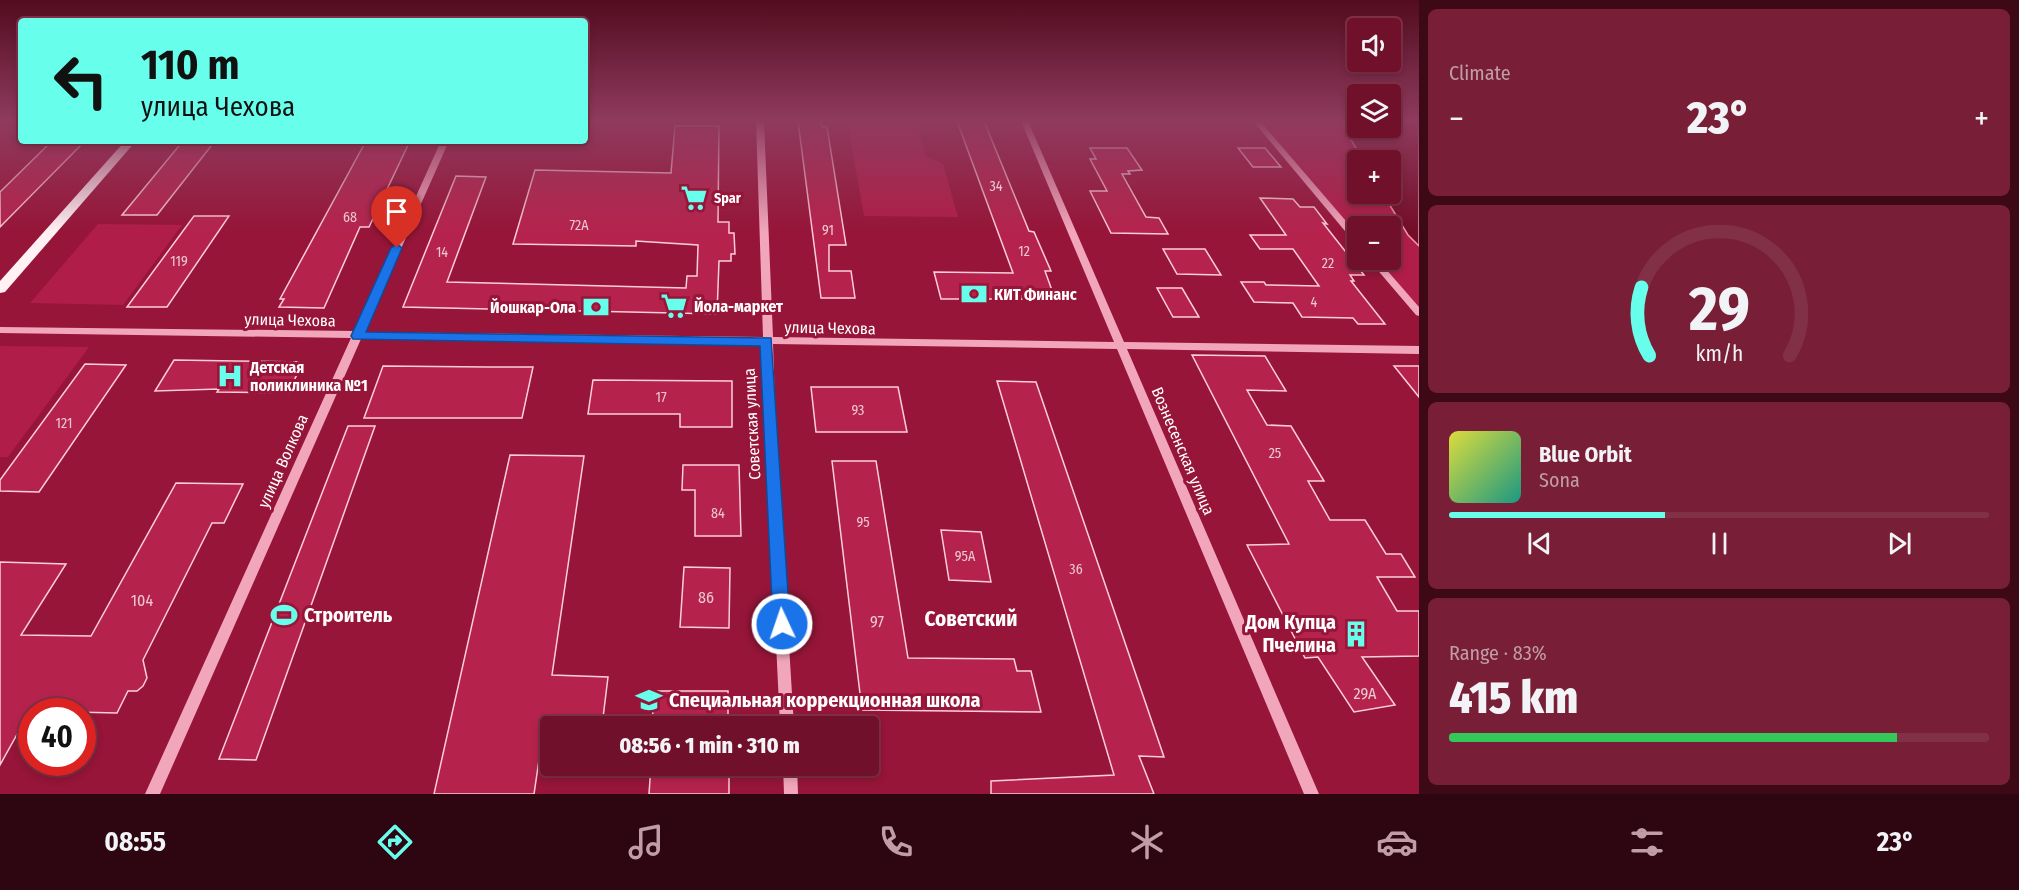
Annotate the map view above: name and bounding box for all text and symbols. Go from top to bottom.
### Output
map controls [1347,18,1401,270]
button: sound [1347,18,1401,72]
text: 110 m [141,40,240,90]
icon: left [42,42,120,120]
text: Climate [1449,61,1511,85]
button: layers [1347,84,1401,138]
text: улица Чехова [141,91,295,123]
text: 23° [1687,91,1751,145]
text: − [1449,99,1464,139]
text: + [1974,99,1989,139]
button: + [1347,150,1401,204]
house number: 34 [989,178,1003,195]
supermarket icon: Spar [679,183,709,213]
pin [371,186,422,248]
place label: Spar [714,190,742,207]
icon: arrive [380,195,413,228]
house number: 68 [343,209,357,226]
button: − [1347,216,1401,270]
house number: 72А [569,217,589,234]
house number: 91 [822,222,834,239]
house number: 12 [1018,243,1030,260]
house number: 14 [436,244,448,261]
house number: 119 [170,253,188,270]
house number: 22 [1322,255,1334,272]
text: 29 [1688,272,1749,347]
bank icon: КИТ Финанс [959,279,989,309]
place label: КИТ Финанс [994,285,1077,304]
supermarket icon: Йола-маркет [659,291,689,321]
bank icon: Йошкар-Ола [581,292,611,322]
house number: 4 [1311,294,1318,311]
place label: Йола-маркет [694,297,783,316]
place label: Йошкар-Ола [490,298,576,317]
street label: улица Чехова [244,310,336,330]
street label: улица Чехова [784,318,876,338]
text: km/h [1695,341,1743,367]
place label: Детская поликлиника №1 [249,358,368,395]
hospital icon: Детская поликлиника №1 [215,361,245,391]
street label: Советская улица [740,368,764,480]
street label: Вознесенская улица [1147,384,1219,518]
house number: 17 [655,389,667,406]
house number: 93 [852,402,864,419]
street label: улица Волкова [254,411,312,511]
house number: 121 [56,415,72,432]
text: Blue Orbit [1539,441,1632,468]
house number: 25 [1269,445,1281,462]
text: Sona [1539,468,1580,492]
house number: 84 [711,505,725,522]
house number: 95 [856,514,870,531]
icon: previous [1523,527,1556,560]
icon: pause [1703,527,1736,560]
icon: next [1883,527,1916,560]
house number: 95А [955,548,976,565]
house number: 36 [1069,561,1083,578]
house number: 86 [698,588,714,607]
house number: 104 [131,591,153,610]
position arrow [750,592,814,656]
sports icon: Строитель [269,600,299,630]
place label: Строитель [304,603,393,627]
district label: Советский [924,606,1018,632]
place label: Дом Купца Пчелина [1244,610,1336,657]
house number: 97 [870,612,885,631]
building icon: Дом Купца Пчелина [1341,619,1371,649]
text: Range · 83% [1449,641,1547,665]
text: 415 km [1449,671,1578,725]
house number: 29А [1354,684,1377,703]
school or university icon: Специальная коррекционная школа [634,685,664,715]
place label: Специальная коррекционная школа [669,688,981,712]
speed limit sign: 40 [18,698,96,776]
text: 08:56 · 1 min · 310 m [619,732,800,759]
icon: directions [374,821,416,863]
icon: music [625,821,667,863]
icon: phone [875,821,917,863]
icon: climate [1126,821,1168,863]
icon: car [1376,821,1418,863]
icon: filters [1626,821,1668,863]
text: 08:55 [104,826,166,858]
text: 23° [1877,826,1915,858]

